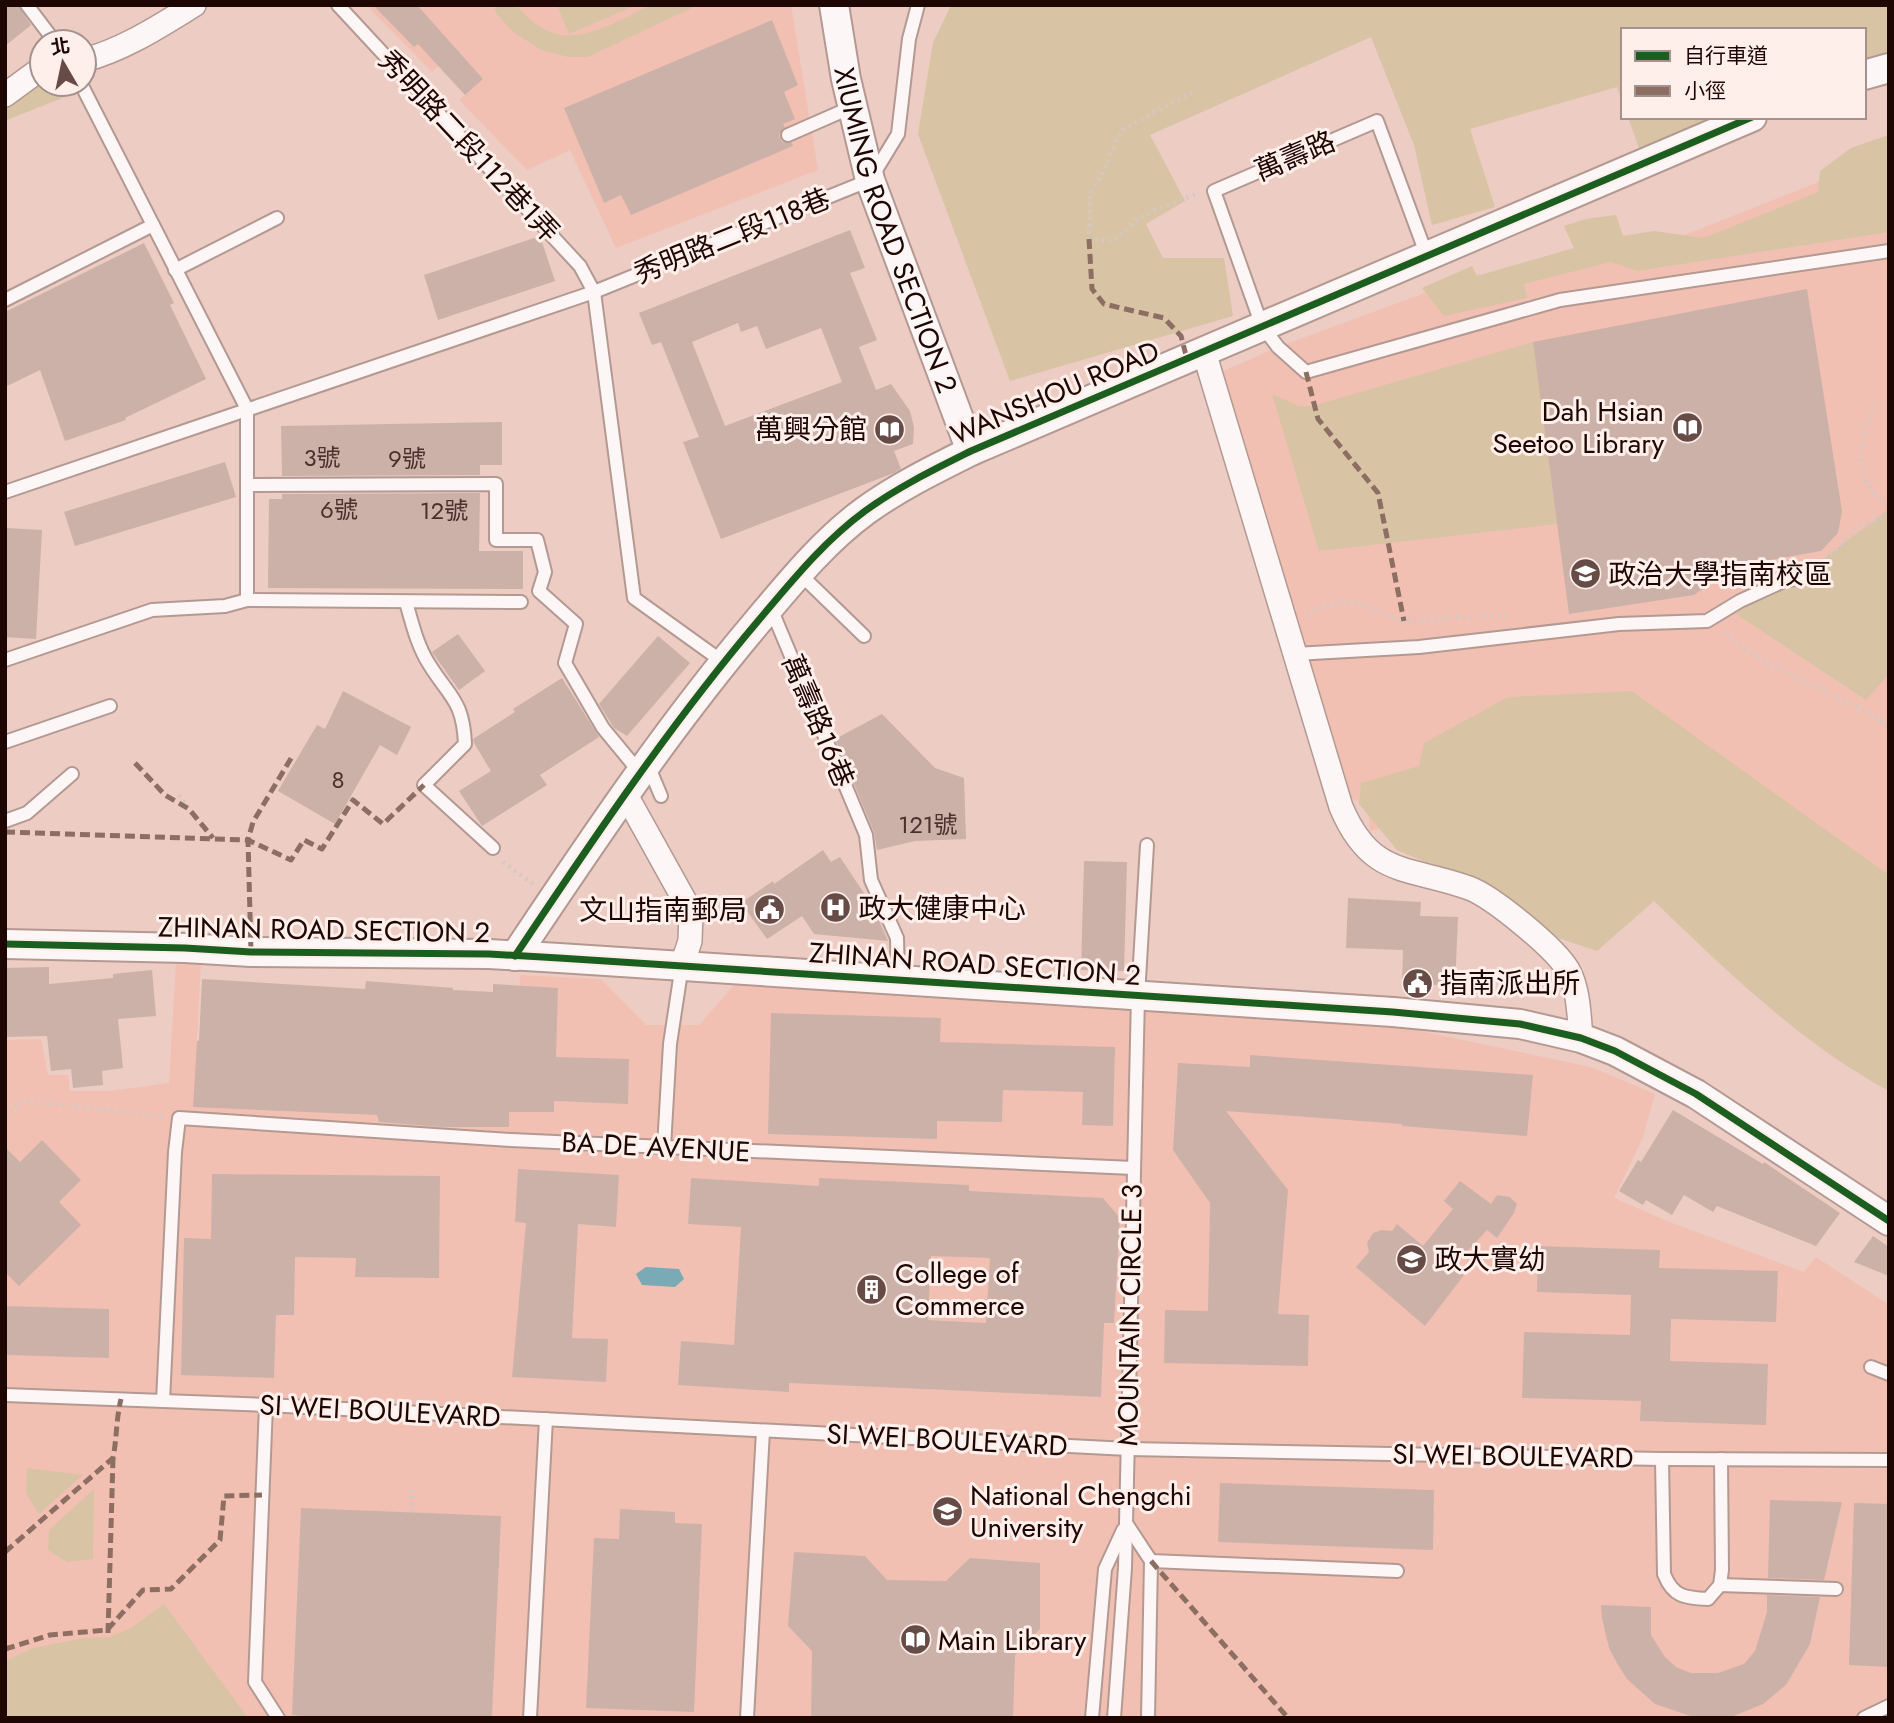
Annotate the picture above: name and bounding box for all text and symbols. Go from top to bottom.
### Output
north arrow [28,28,98,98]
legend [1621,28,1866,119]
text: 北 [49,32,72,62]
street label: 秀明路二段112巷1弄 [369,41,569,251]
text: 自行車道 [1684,41,1768,71]
street label: XIUMING ROAD SECTION 2 [824,64,968,399]
text: 小徑 [1684,76,1726,106]
street label: 萬壽路 [1248,121,1342,191]
street label: 秀明路二段118巷 [628,178,836,294]
street label: WANSHOU ROAD [944,331,1166,455]
place label: Dah Hsian Seetoo Library [1492,391,1665,464]
place label: 萬興分館 [755,409,867,450]
library icon: Dah Hsian Seetoo Library [1670,410,1704,444]
library icon: 萬興分館 [873,412,907,446]
house number: 3號 [303,440,341,475]
house number: 9號 [388,441,426,476]
house number: 6號 [320,492,358,527]
house number: 12號 [420,493,468,528]
place label: 政治大學指南校區 [1608,554,1832,595]
school or university icon: 政治大學指南校區 [1568,557,1602,591]
street label: 萬壽路16巷 [772,648,864,794]
house number: 8 [331,762,345,797]
house number: 121號 [898,807,958,842]
place label: 政大健康中心 [858,888,1026,929]
place label: 文山指南郵局 [579,890,747,931]
hospital icon: 政大健康中心 [818,891,852,925]
public building icon: 文山指南郵局 [753,893,787,927]
street label: ZHINAN ROAD SECTION 2 [157,907,491,953]
street label: ZHINAN ROAD SECTION 2 [808,932,1142,996]
place label: 指南派出所 [1440,963,1580,1004]
public building icon: 指南派出所 [1400,966,1434,1000]
street label: BA DE AVENUE [560,1122,752,1172]
street label: MOUNTAIN CIRCLE 3 [1107,1184,1153,1446]
place label: 政大實幼 [1434,1239,1546,1280]
school or university icon: 政大實幼 [1394,1242,1428,1276]
place label: College of Commerce [895,1253,1025,1326]
building icon: College of Commerce [855,1272,889,1306]
street label: SI WEI BOULEVARD [259,1384,501,1438]
street label: SI WEI BOULEVARD [826,1413,1068,1467]
street label: SI WEI BOULEVARD [1392,1433,1634,1479]
place label: National Chengchi University [970,1475,1192,1548]
school or university icon: National Chengchi University [930,1494,964,1528]
place label: Main Library [938,1620,1087,1661]
library icon: Main Library [898,1623,932,1657]

